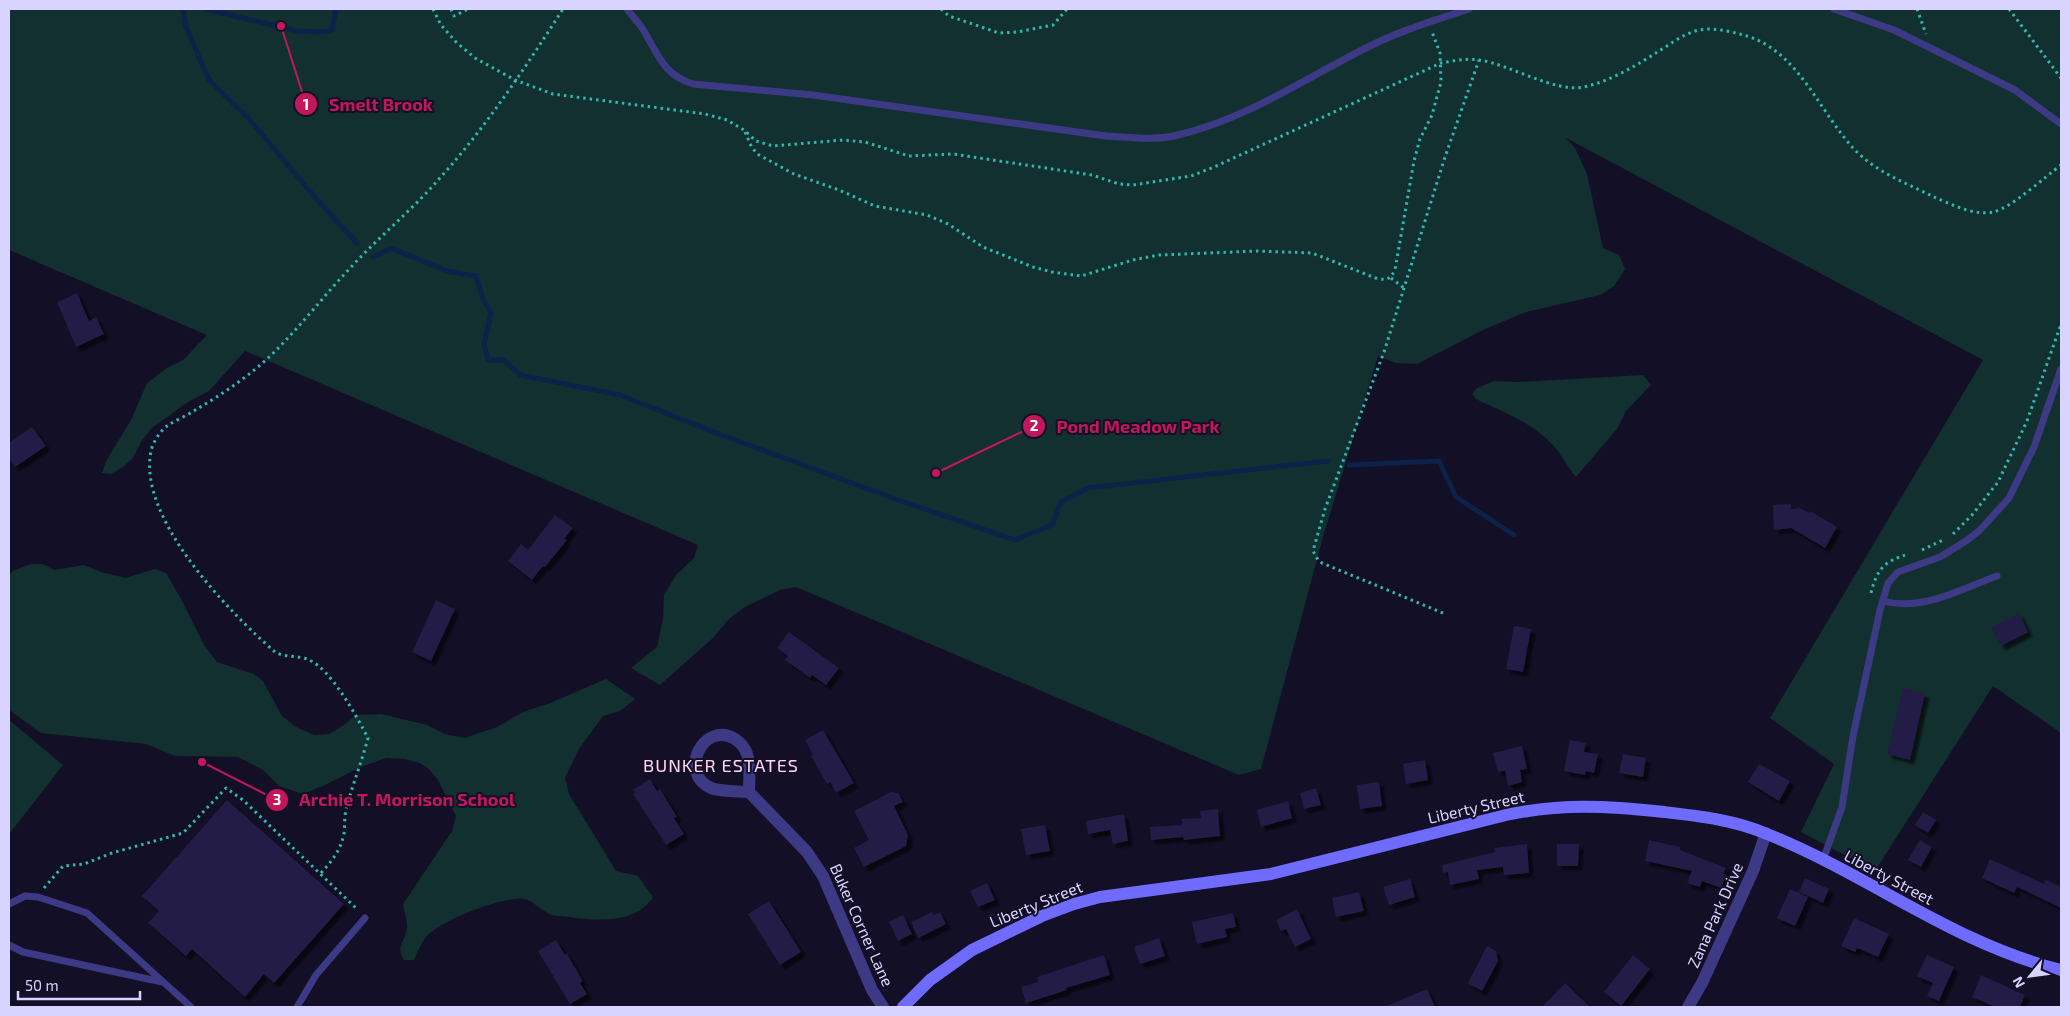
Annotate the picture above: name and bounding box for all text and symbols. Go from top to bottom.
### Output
callout: Smelt Brook [294,88,443,121]
text: Smelt Brook [329,93,433,115]
text: 1 [303,95,309,113]
callout: Pond Meadow Park [1021,410,1230,443]
text: Pond Meadow Park [1056,415,1220,437]
text: 2 [1030,416,1039,434]
district label: BUNKER ESTATES [643,754,799,776]
callout: Archie T. Morrison School [264,783,526,816]
street label: Liberty Street [1426,786,1526,827]
text: Archie T. Morrison School [299,788,515,810]
text: 3 [273,790,281,808]
street label: Liberty Street [1841,845,1937,908]
street label: Zana Park Drive [1683,859,1746,971]
street label: Buker Corner Lane [827,861,898,989]
street label: Liberty Street [987,876,1085,931]
north arrow [2005,951,2055,1001]
scale bar [18,968,140,1000]
text: N [2008,974,2028,991]
text: 50 m [25,976,59,994]

